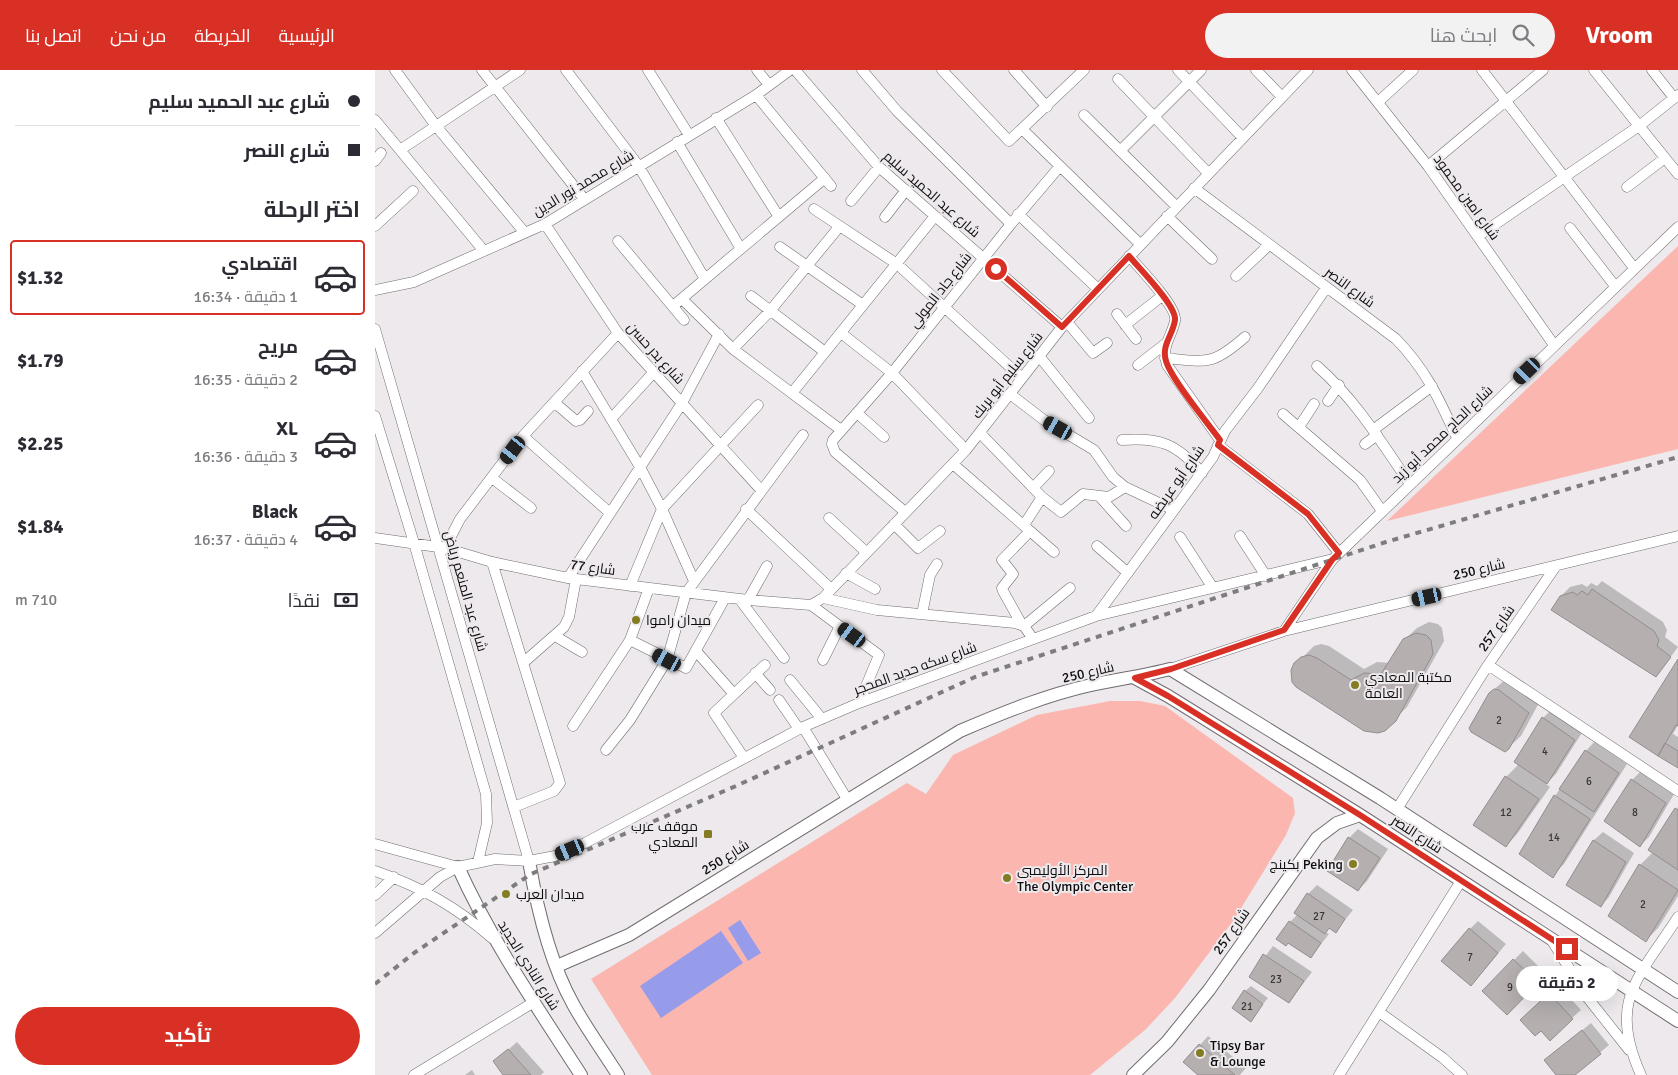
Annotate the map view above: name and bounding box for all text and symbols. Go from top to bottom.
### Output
search box [1205,13,1555,58]
text: Vroom [1585,20,1653,50]
icon: search [1509,21,1537,49]
text: ابحث هنا [1430,24,1497,48]
text: اتصل بنا [25,25,82,47]
text: من نحن [110,25,166,47]
text: الخريطة [194,25,250,47]
text: الرئيسية [278,25,335,47]
text: شارع عبد الحميد سليم [148,90,330,114]
text: شارع النصر [244,139,330,163]
street label: شارع محمد نور الدين [530,147,637,220]
street label: شارع عبد الحميد سليم [879,148,984,242]
street label: شارع امين محمود [1430,151,1503,243]
text: اختر الرحلة [264,196,360,223]
street label: شارع جاد المولي [906,249,978,333]
text: اقتصادي [222,252,298,276]
icon: car [313,255,358,300]
route start [985,258,1007,280]
street label: شارع النصر [1321,263,1378,311]
text: $1.32 [17,266,63,290]
text: 1 دقيقة · 16:34 [193,287,298,307]
street label: شارع بدر حسن [623,319,688,388]
street label: شارع سليم أبو بريك [967,328,1047,423]
text: مريح [258,335,298,359]
icon: car [313,338,358,383]
text: $1.79 [17,349,63,373]
car [1511,355,1543,387]
text: 2 دقيقة · 16:35 [193,370,298,390]
street label: شارع الحاج محمد أبو زيد [1388,381,1496,487]
car [1041,414,1074,442]
text: XL [276,417,298,441]
icon: car [313,421,358,466]
text: $2.25 [17,432,63,456]
car [497,434,528,466]
street label: شارع أبو عريضه [1144,442,1208,522]
text: 3 دقيقة · 16:36 [193,447,298,467]
text: Black [252,500,298,524]
icon: car [313,504,358,549]
text: $1.84 [17,515,63,539]
street label: شارع عبد المنعم رياض [439,529,491,654]
text: 4 دقيقة · 16:37 [193,530,298,550]
street label: شارع 250 [1451,555,1507,584]
street label: شارع 77 [569,556,617,579]
icon: cash [332,586,360,614]
car [1410,586,1443,608]
text: نقدًا [288,589,320,613]
text: 710 m [15,590,57,610]
street label: شارع 257 [1474,602,1519,655]
place label: ميدان راموا [646,612,711,629]
marker: ميدان راموا [630,614,642,626]
car [835,620,868,650]
street label: شارع سكه حديد المحجر [850,638,979,699]
car [650,646,683,674]
street label: شارع 250 [1060,658,1116,687]
place label: مكتبة المعادي العامة [1365,669,1452,702]
marker: مكتبة المعادي العامة [1349,679,1361,691]
house number: 2 [1496,714,1502,727]
house number: 4 [1542,745,1548,758]
house number: 6 [1586,775,1592,788]
house number: 12 [1500,806,1512,819]
house number: 8 [1632,806,1638,819]
street label: شارع النصر [1387,811,1446,857]
place label: موقف عرب المعادي [631,818,698,854]
marker: موقف عرب المعادي [702,828,714,840]
house number: 14 [1548,831,1560,844]
street label: شارع 250 [698,836,752,879]
car [553,837,586,863]
place label: بكينج Peking [1270,856,1343,873]
marker: بكينج Peking [1347,858,1359,870]
place label: المركز الأوليمبى The Olympic Center [1017,862,1134,895]
marker: المركز الأوليمبى The Olympic Center [1001,872,1013,884]
place label: ميدان العرب [516,886,585,903]
marker: ميدان العرب [500,888,512,900]
house number: 2 [1640,898,1646,911]
street label: شارع 257 [1209,905,1254,958]
house number: 27 [1313,910,1325,923]
street label: شارع النادي الجديد [491,917,563,1015]
route end [1556,938,1578,960]
house number: 7 [1467,951,1473,964]
callout: 2 دقيقة [1516,966,1618,1002]
house number: 23 [1270,973,1282,986]
text: 2 دقيقة [1538,973,1596,993]
house number: 9 [1507,981,1513,994]
house number: 21 [1241,1000,1253,1013]
button: تأكيد [15,1007,360,1065]
place label: Tipsy Bar & Lounge [1210,1037,1266,1070]
marker: Tipsy Bar & Lounge [1194,1047,1206,1059]

